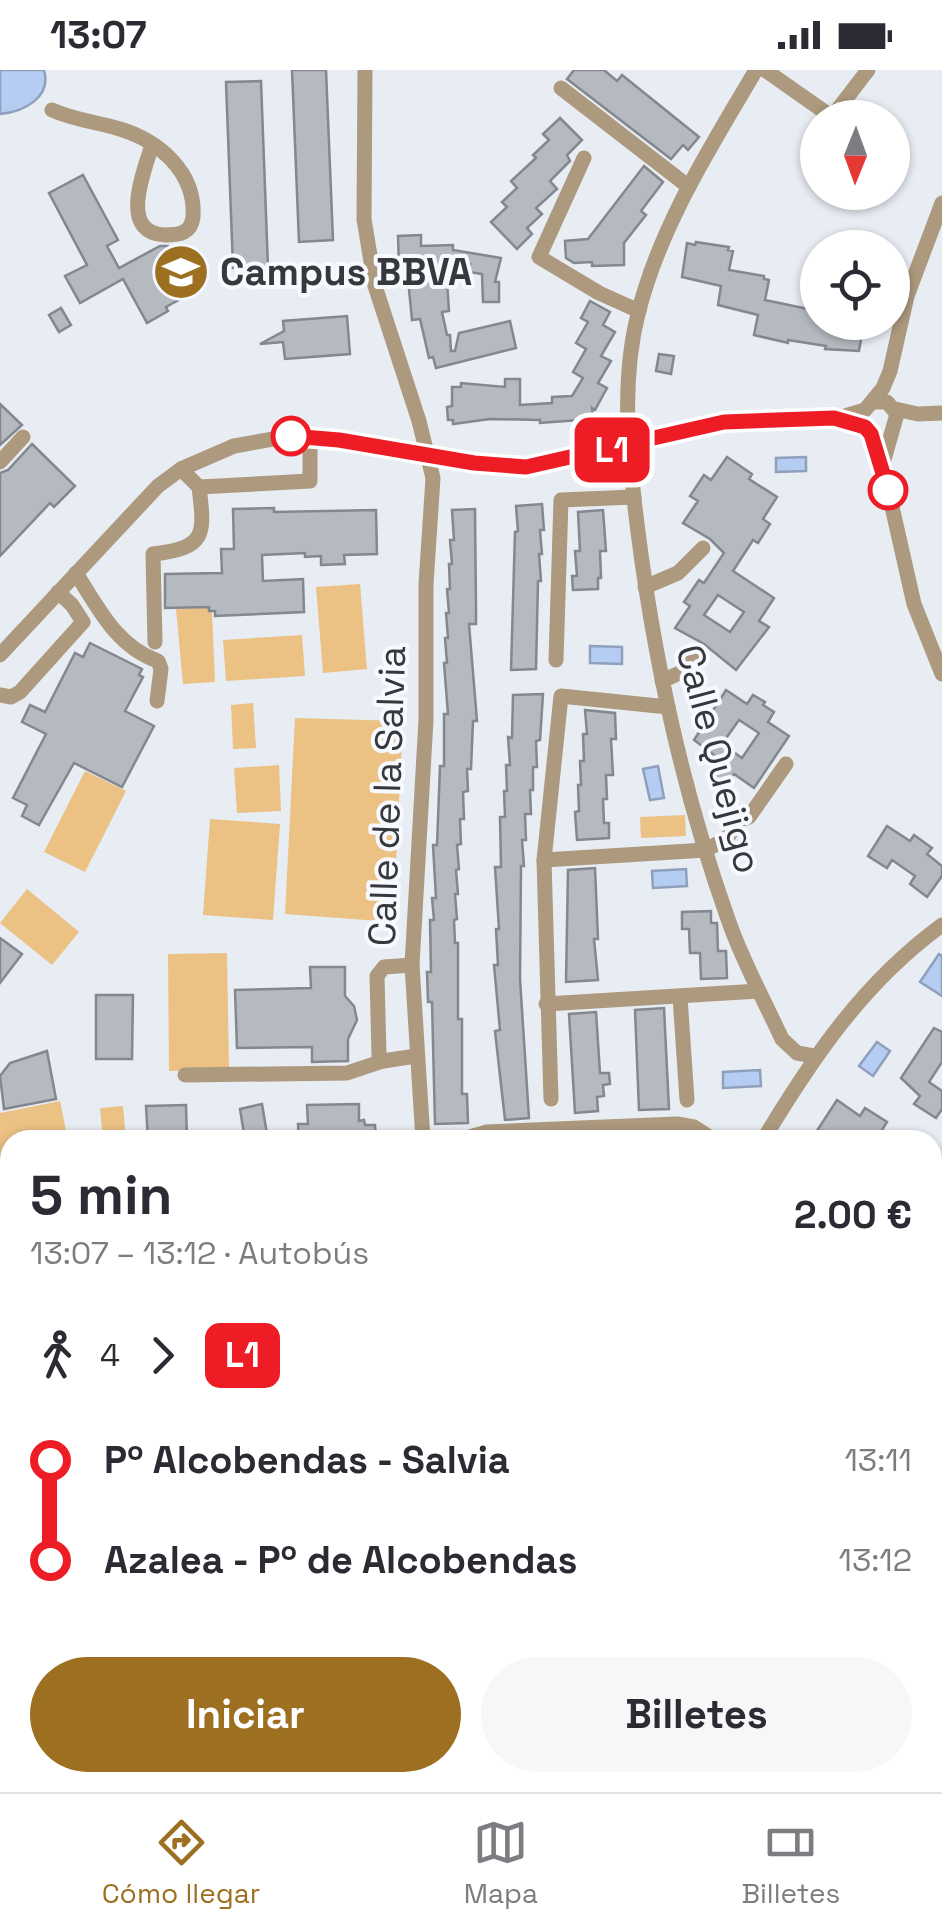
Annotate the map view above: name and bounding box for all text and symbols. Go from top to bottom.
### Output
text: 13:07 [50,11,147,59]
north arrow [800,100,910,210]
map controls [800,100,910,340]
button: locate [800,230,910,340]
school or university icon: Campus BBVA [151,242,211,302]
place label: Campus BBVA [220,248,472,296]
unlabelled marker [272,417,310,455]
line badge: L1 [567,418,657,482]
text: L1 [595,428,629,472]
unlabelled marker [869,471,907,509]
street label: Calle Quejigo [665,639,773,879]
street label: Calle de la Salvia [358,645,416,947]
text: 5 min [30,1160,172,1230]
text: 2.00 € [794,1191,912,1239]
text: 13:07 – 13:12 · Autobús [30,1233,369,1273]
icon: walk [30,1328,85,1383]
icon: forward [135,1328,190,1383]
text: L1 [225,1333,260,1377]
text: 4 [100,1335,120,1375]
text: Pº Alcobendas - Salvia [104,1436,510,1484]
text: 13:11 [844,1440,912,1480]
text: Azalea - Pº de Alcobendas [104,1536,577,1584]
text: 13:12 [839,1540,912,1580]
button: Iniciar [30,1657,461,1772]
button: Billetes [481,1657,912,1772]
tab: Cómo llegar [102,1815,260,1911]
tab: Mapa [464,1815,538,1911]
tab: Billetes [741,1815,840,1911]

